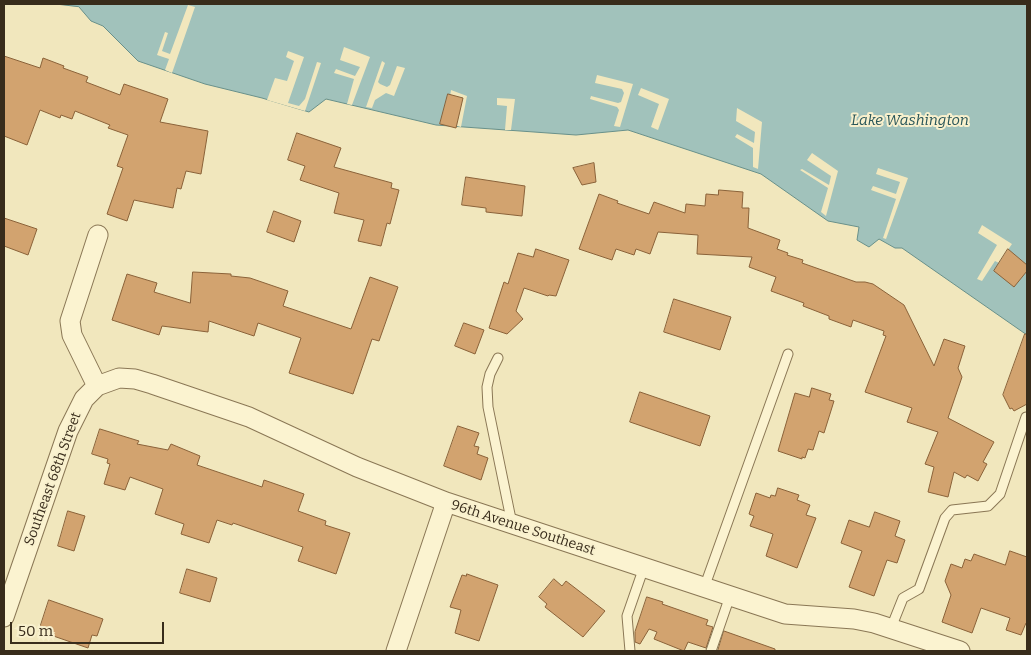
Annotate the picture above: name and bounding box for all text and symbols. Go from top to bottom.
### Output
water label: Lake Washington [851,112,969,130]
street label: Southeast 68th Street [21,410,85,548]
street label: 96th Avenue Southeast [449,497,597,559]
scale bar [12,612,166,644]
text: 50 m [18,622,53,640]

